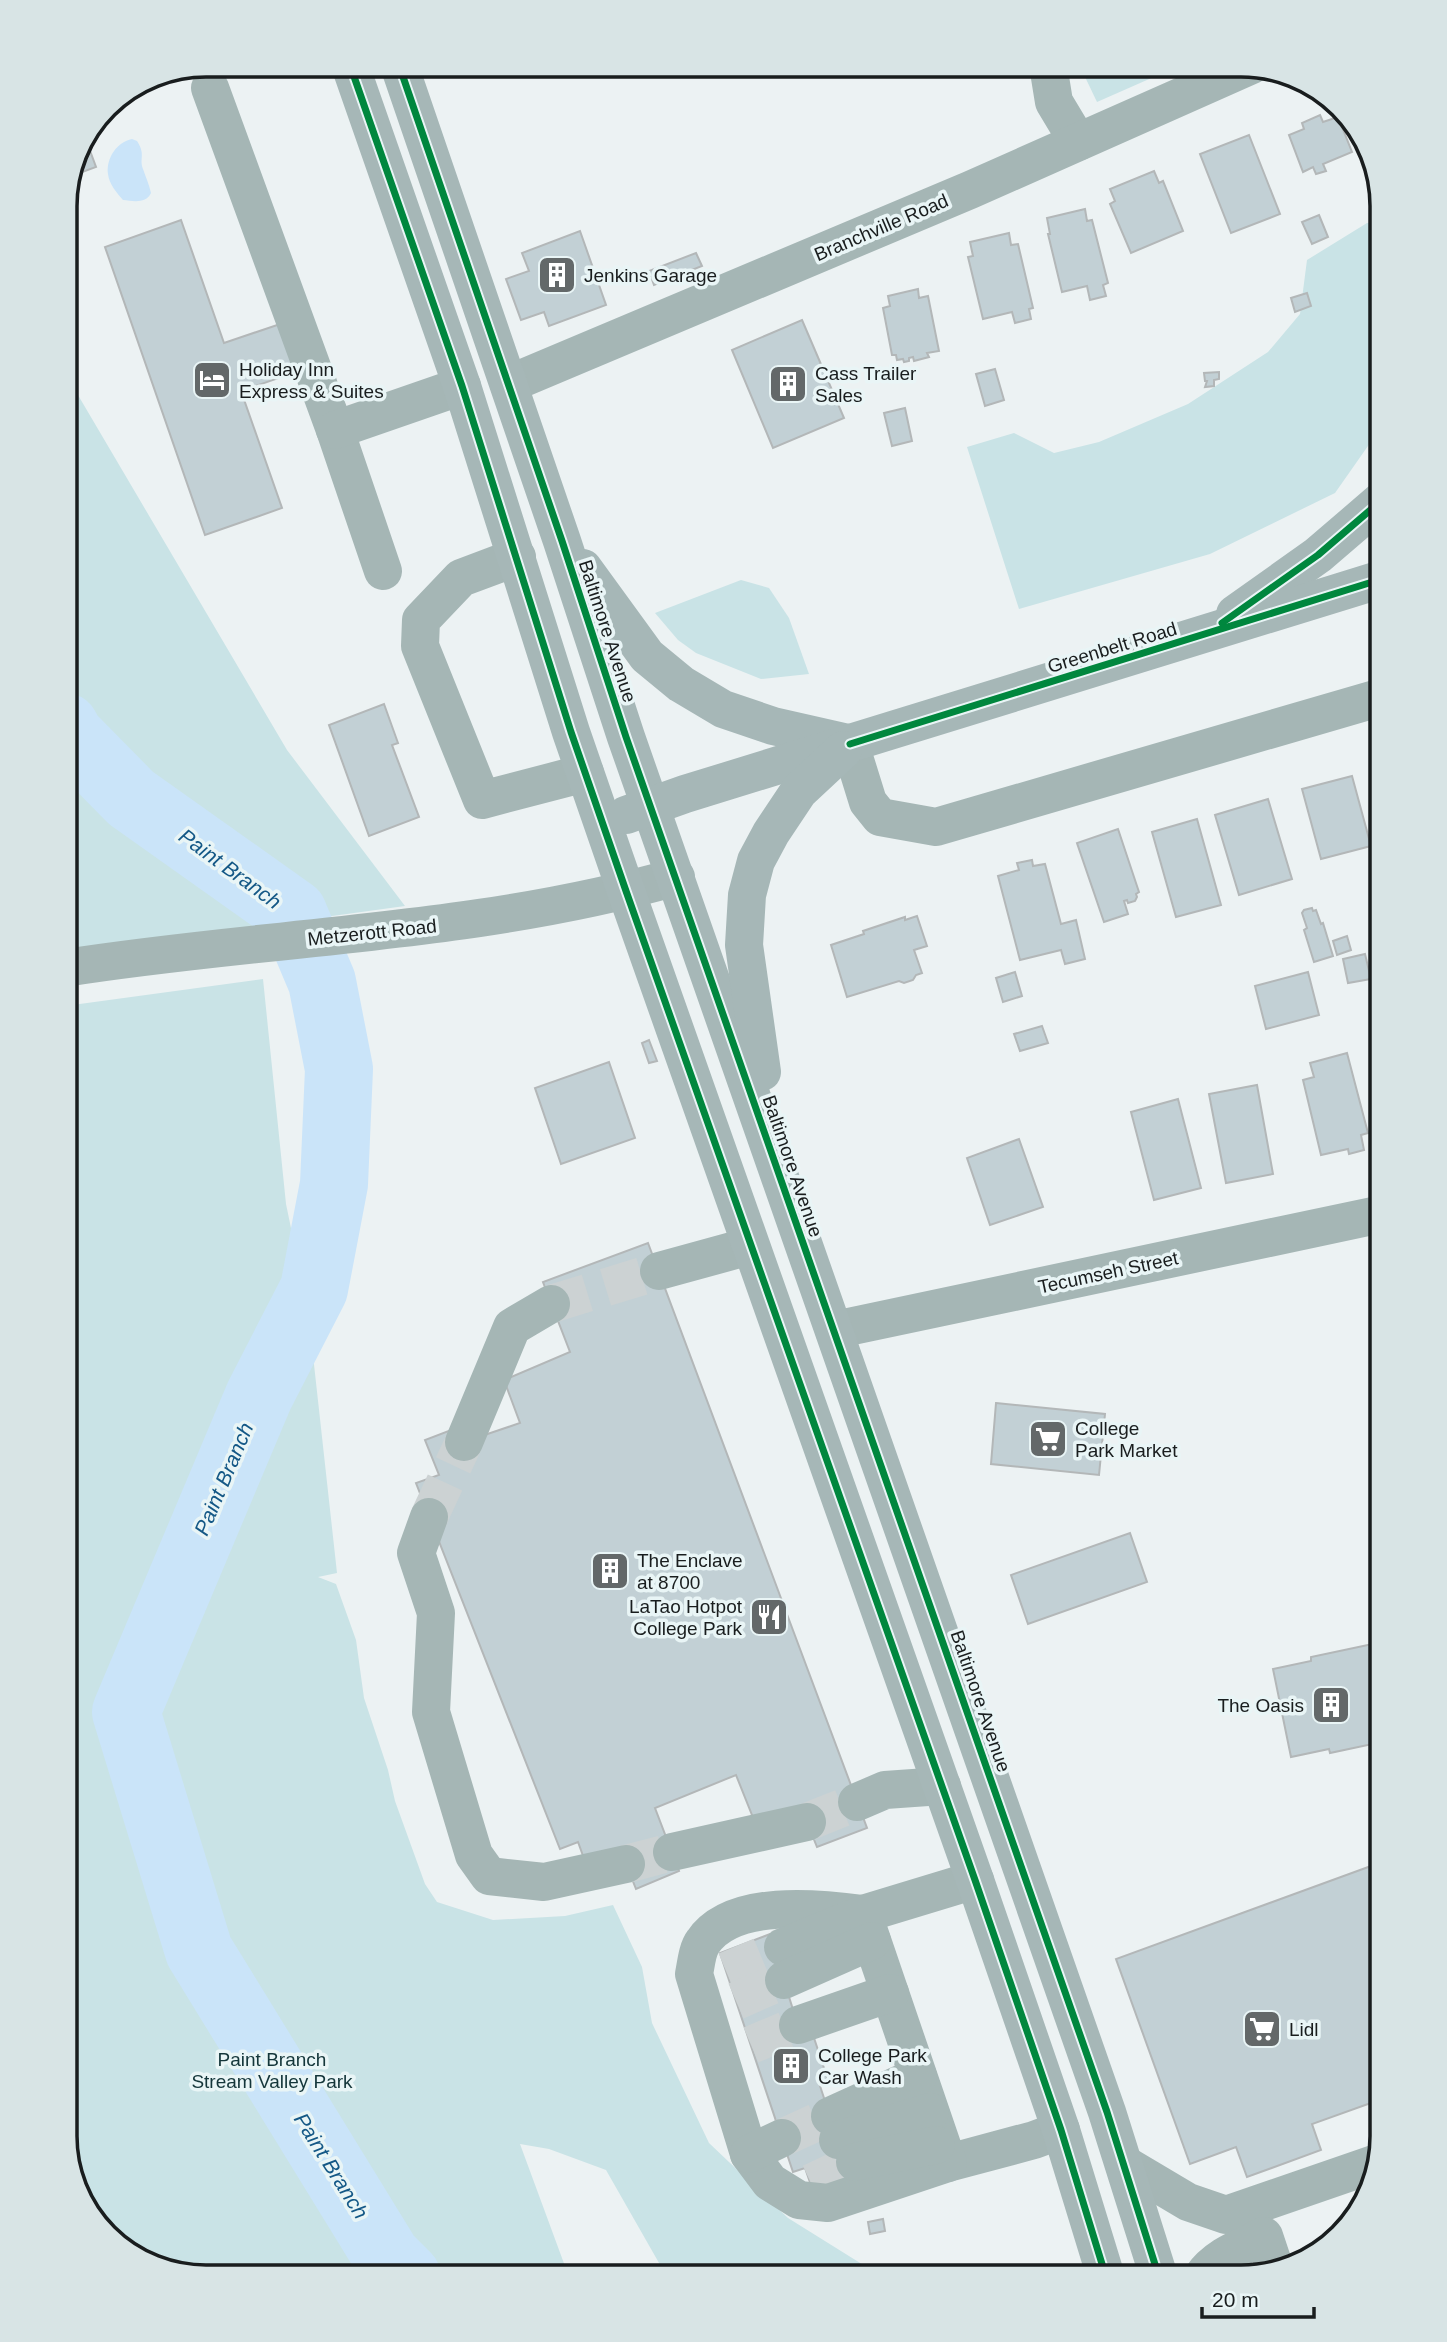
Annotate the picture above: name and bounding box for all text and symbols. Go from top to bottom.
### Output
street label: Branchville Road [811,190,951,265]
building icon: Jenkins Garage [536,254,578,296]
place label: Jenkins Garage [584,265,717,286]
hotel icon: Holiday Inn Express & Suites [191,359,233,401]
place label: Holiday Inn Express & Suites [239,359,384,402]
building icon: Cass Trailer Sales [767,363,809,405]
place label: Cass Trailer Sales [815,363,917,406]
street label: Baltimore Avenue [575,557,640,705]
street label: Greenbelt Road [1045,618,1179,677]
water label: Paint Branch [175,824,286,913]
street label: Metzerott Road [306,915,438,950]
street label: Baltimore Avenue [758,1093,827,1240]
street label: Tecumseh Street [1036,1247,1181,1298]
supermarket icon: College Park Market [1027,1418,1069,1460]
place label: College Park Market [1075,1418,1178,1461]
water label: Paint Branch [189,1419,258,1539]
building icon: The Enclave at 8700 [589,1550,631,1592]
place label: The Enclave at 8700 [637,1550,743,1593]
place label: LaTao Hotpot College Park [629,1596,743,1639]
restaurant icon: LaTao Hotpot College Park [748,1596,790,1638]
street label: Baltimore Avenue [946,1628,1015,1775]
building icon: The Oasis [1310,1684,1352,1726]
place label: The Oasis [1217,1695,1304,1716]
supermarket icon: Lidl [1241,2008,1283,2050]
place label: Lidl [1289,2019,1319,2040]
building icon: College Park Car Wash [770,2045,812,2087]
place label: College Park Car Wash [818,2045,927,2088]
park label: Paint Branch Stream Valley Park [191,2049,353,2092]
water label: Paint Branch [290,2109,373,2223]
scale bar [1202,2276,1314,2320]
text: 20 m [1212,2288,1259,2311]

